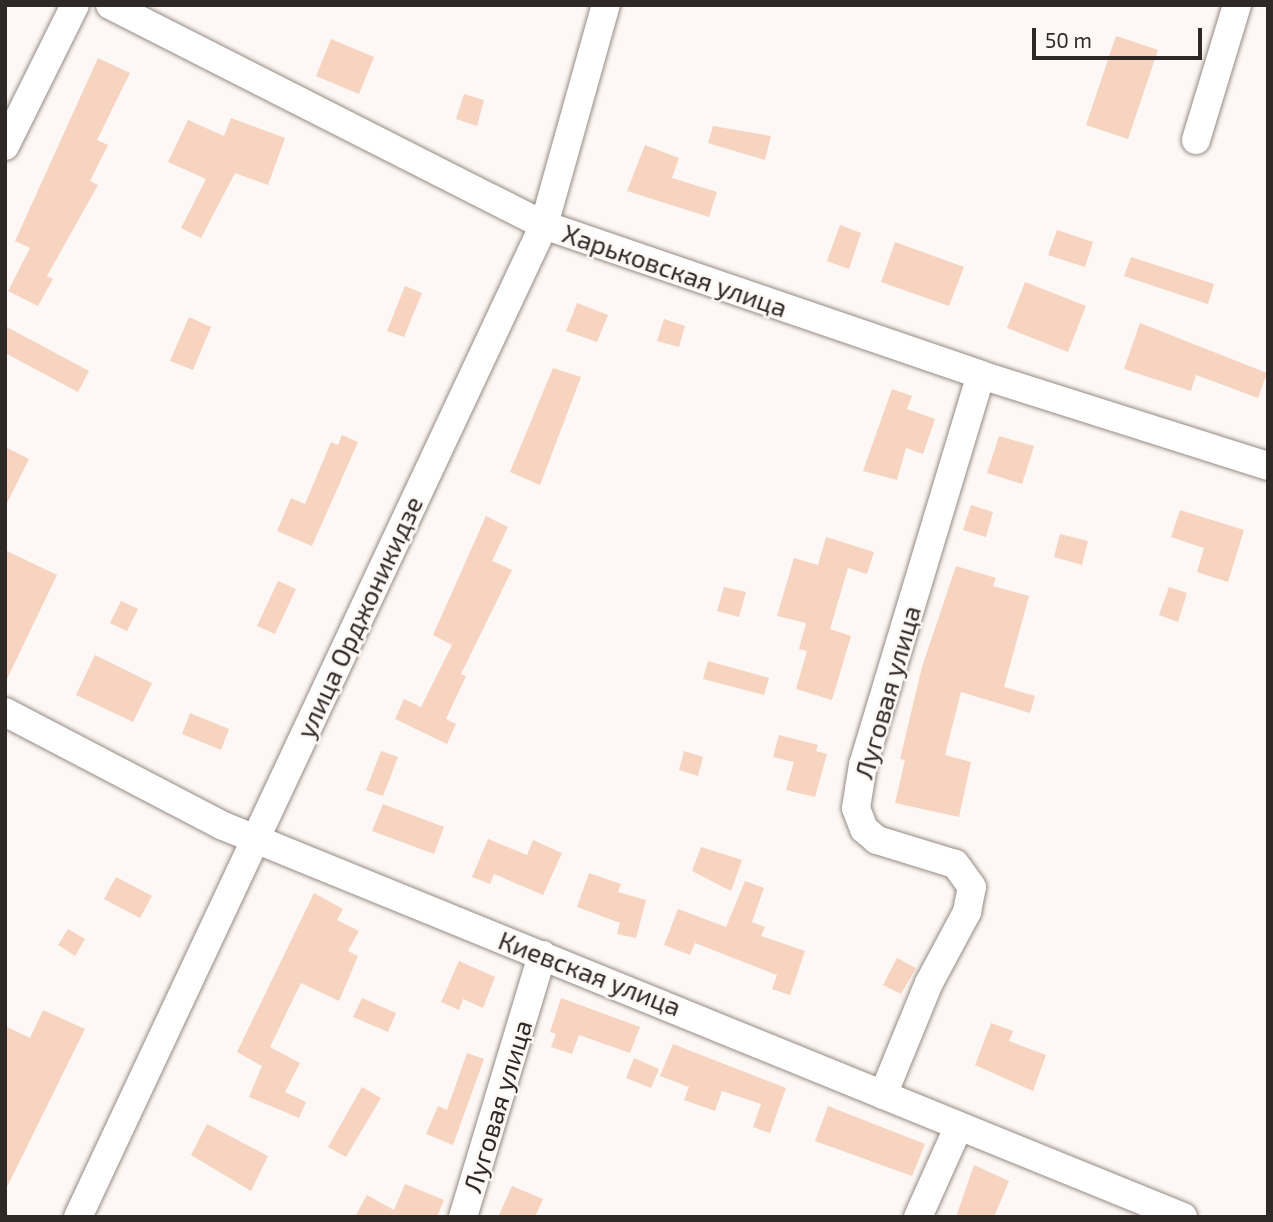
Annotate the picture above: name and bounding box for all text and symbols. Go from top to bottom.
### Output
scale bar [1035,14,1205,58]
text: 50 m [1045,27,1092,52]
street label: Харьковская улица [559,217,791,323]
street label: улица Орджоникидзе [289,491,429,743]
street label: Луговая улица [847,602,927,782]
street label: Киевская улица [494,924,686,1022]
street label: Луговая улица [456,1016,538,1196]

